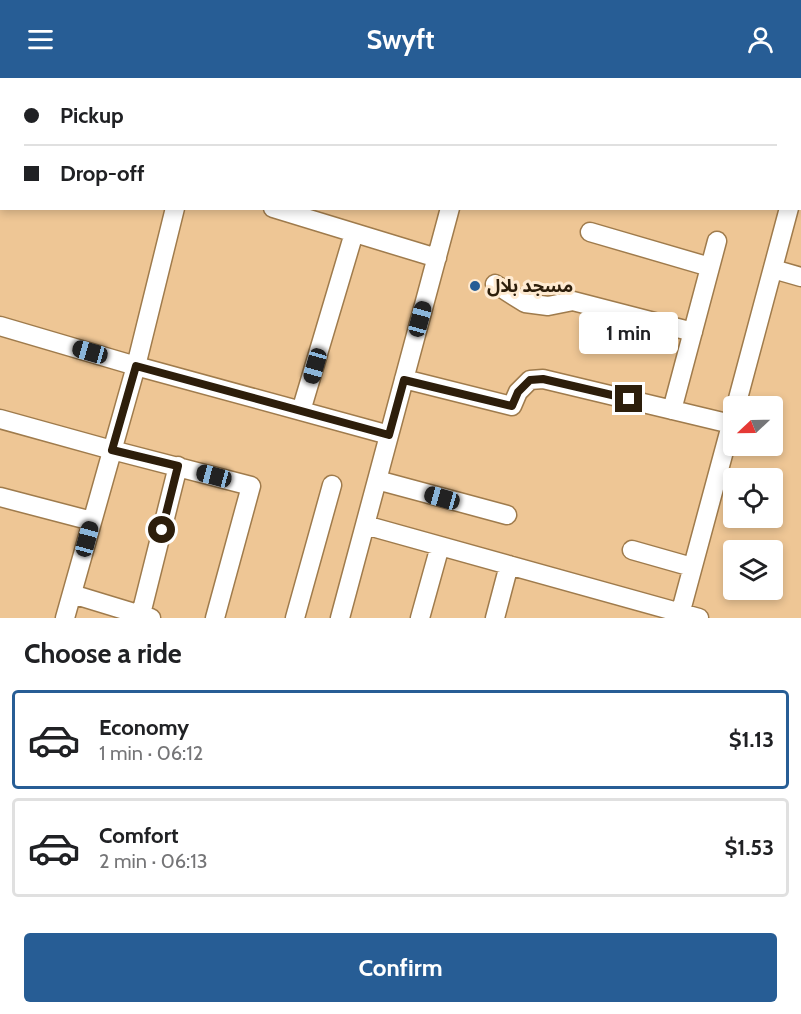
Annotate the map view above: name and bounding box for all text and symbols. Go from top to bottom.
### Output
icon: menu [24,23,57,56]
text: Swyft [367,23,435,56]
icon: person [744,23,777,56]
text: Pickup [60,102,124,129]
text: Drop-off [60,160,144,187]
place label: مسجد بلال [487,275,573,297]
marker: مسجد بلال [468,279,482,293]
car [407,299,433,339]
callout: 1 min [580,312,678,354]
text: 1 min [606,321,651,345]
car [70,338,110,366]
car [301,346,329,386]
route end [615,385,642,412]
north arrow [723,396,783,456]
map controls [723,396,783,600]
car [194,463,234,489]
button: locate [723,468,783,528]
car [422,484,462,512]
route start [148,516,175,543]
car [74,519,100,559]
button: layers [723,540,783,600]
text: Choose a ride [24,637,182,670]
icon: car [27,713,81,767]
text: Economy [99,714,189,741]
text: $1.13 [729,726,774,753]
text: 1 min · 06:12 [99,741,203,765]
icon: car [27,821,81,875]
text: Comfort [99,822,178,849]
text: $1.53 [725,834,774,861]
text: 2 min · 06:13 [99,849,208,873]
button: Confirm [24,933,777,1002]

